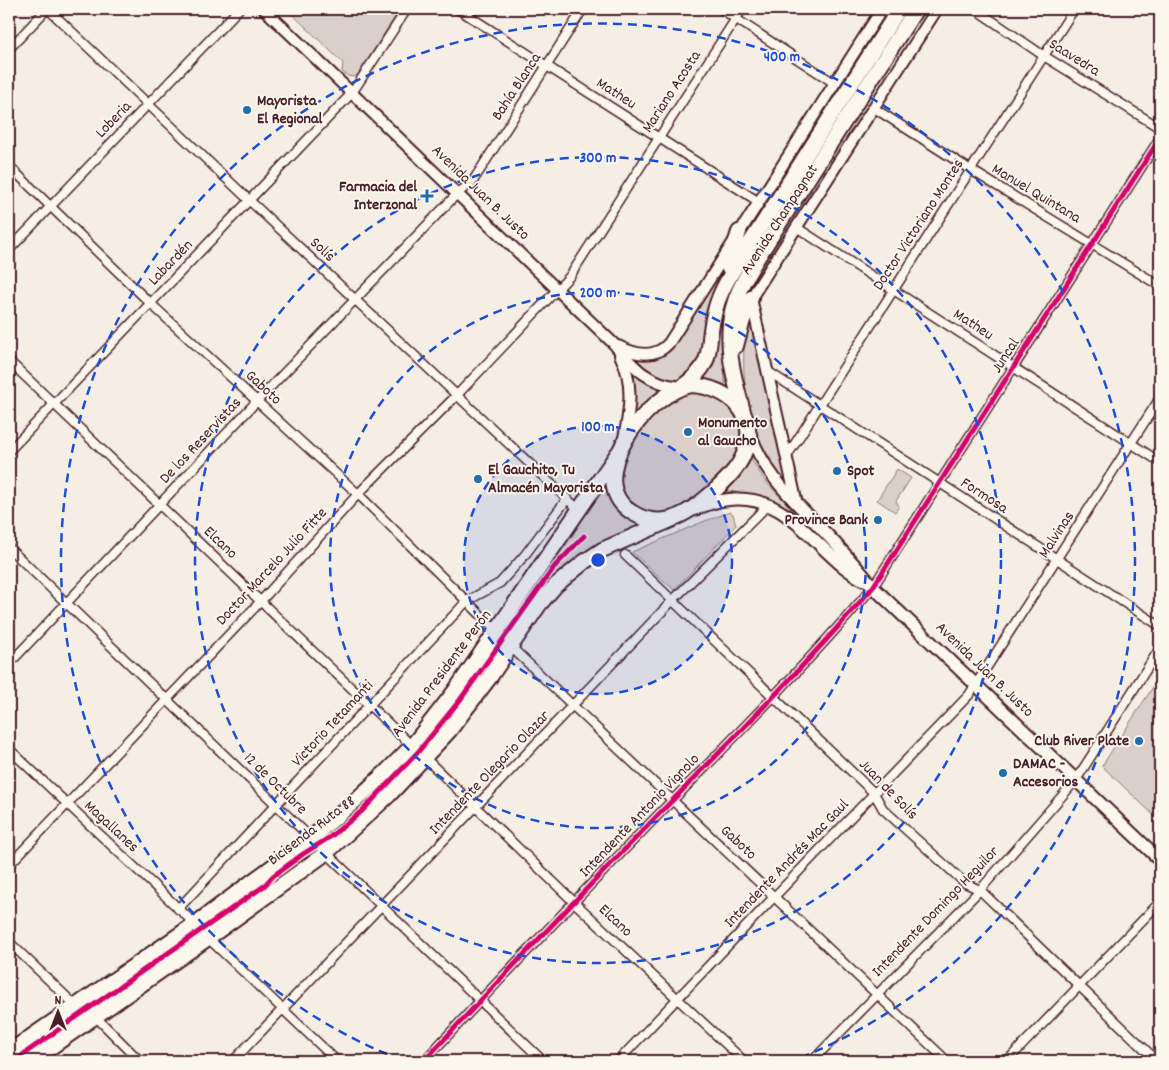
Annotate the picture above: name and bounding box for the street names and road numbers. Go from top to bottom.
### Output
street label: Saavedra [1044,33,1105,83]
street label: Mariano Acosta [637,46,707,138]
street label: Bahía Blanca [486,48,548,125]
street label: Matheu [591,72,641,116]
street label: Loberia [90,96,138,144]
street label: Avenida Juan B. Justo [426,140,534,246]
street label: Doctor Victoriano Montes [868,155,970,295]
street label: Manuel Quintana [987,158,1085,230]
street label: Avenida Champagnat [736,160,825,280]
street label: Solís [304,232,340,268]
street label: Labardén [143,235,199,291]
street label: Matheu [948,303,998,347]
street label: Juncal [986,334,1026,378]
street label: Gaboto [240,365,286,411]
street label: De los Reservistas [155,392,248,490]
street label: Formosa [956,472,1013,520]
street label: Doctor Marcelo Julio Fitte [211,503,333,631]
street label: Malvinas [1033,507,1081,563]
street label: Elcano [198,521,242,565]
street label: Avenida Presidente Perón [386,605,498,743]
street label: Avenida Juan B. Justo [930,617,1038,723]
street label: Victorio Tetamanti [287,675,379,773]
street label: Intendente Olegario Olazar [424,705,556,840]
street label: 12 de Octubre [238,748,312,820]
street label: Intendente Antonio Vignolo [575,749,705,883]
street label: Juan de Solís [853,754,923,826]
street label: Bicisenda Ruta 88 [263,790,361,872]
street label: Intendente Andrés Mac Gaul [719,794,855,934]
street label: Magallanes [78,796,144,859]
street label: Gaboto [715,820,761,866]
street label: Intendente Domingo Heguilor [867,841,1005,983]
street label: Elcano [593,899,637,943]

